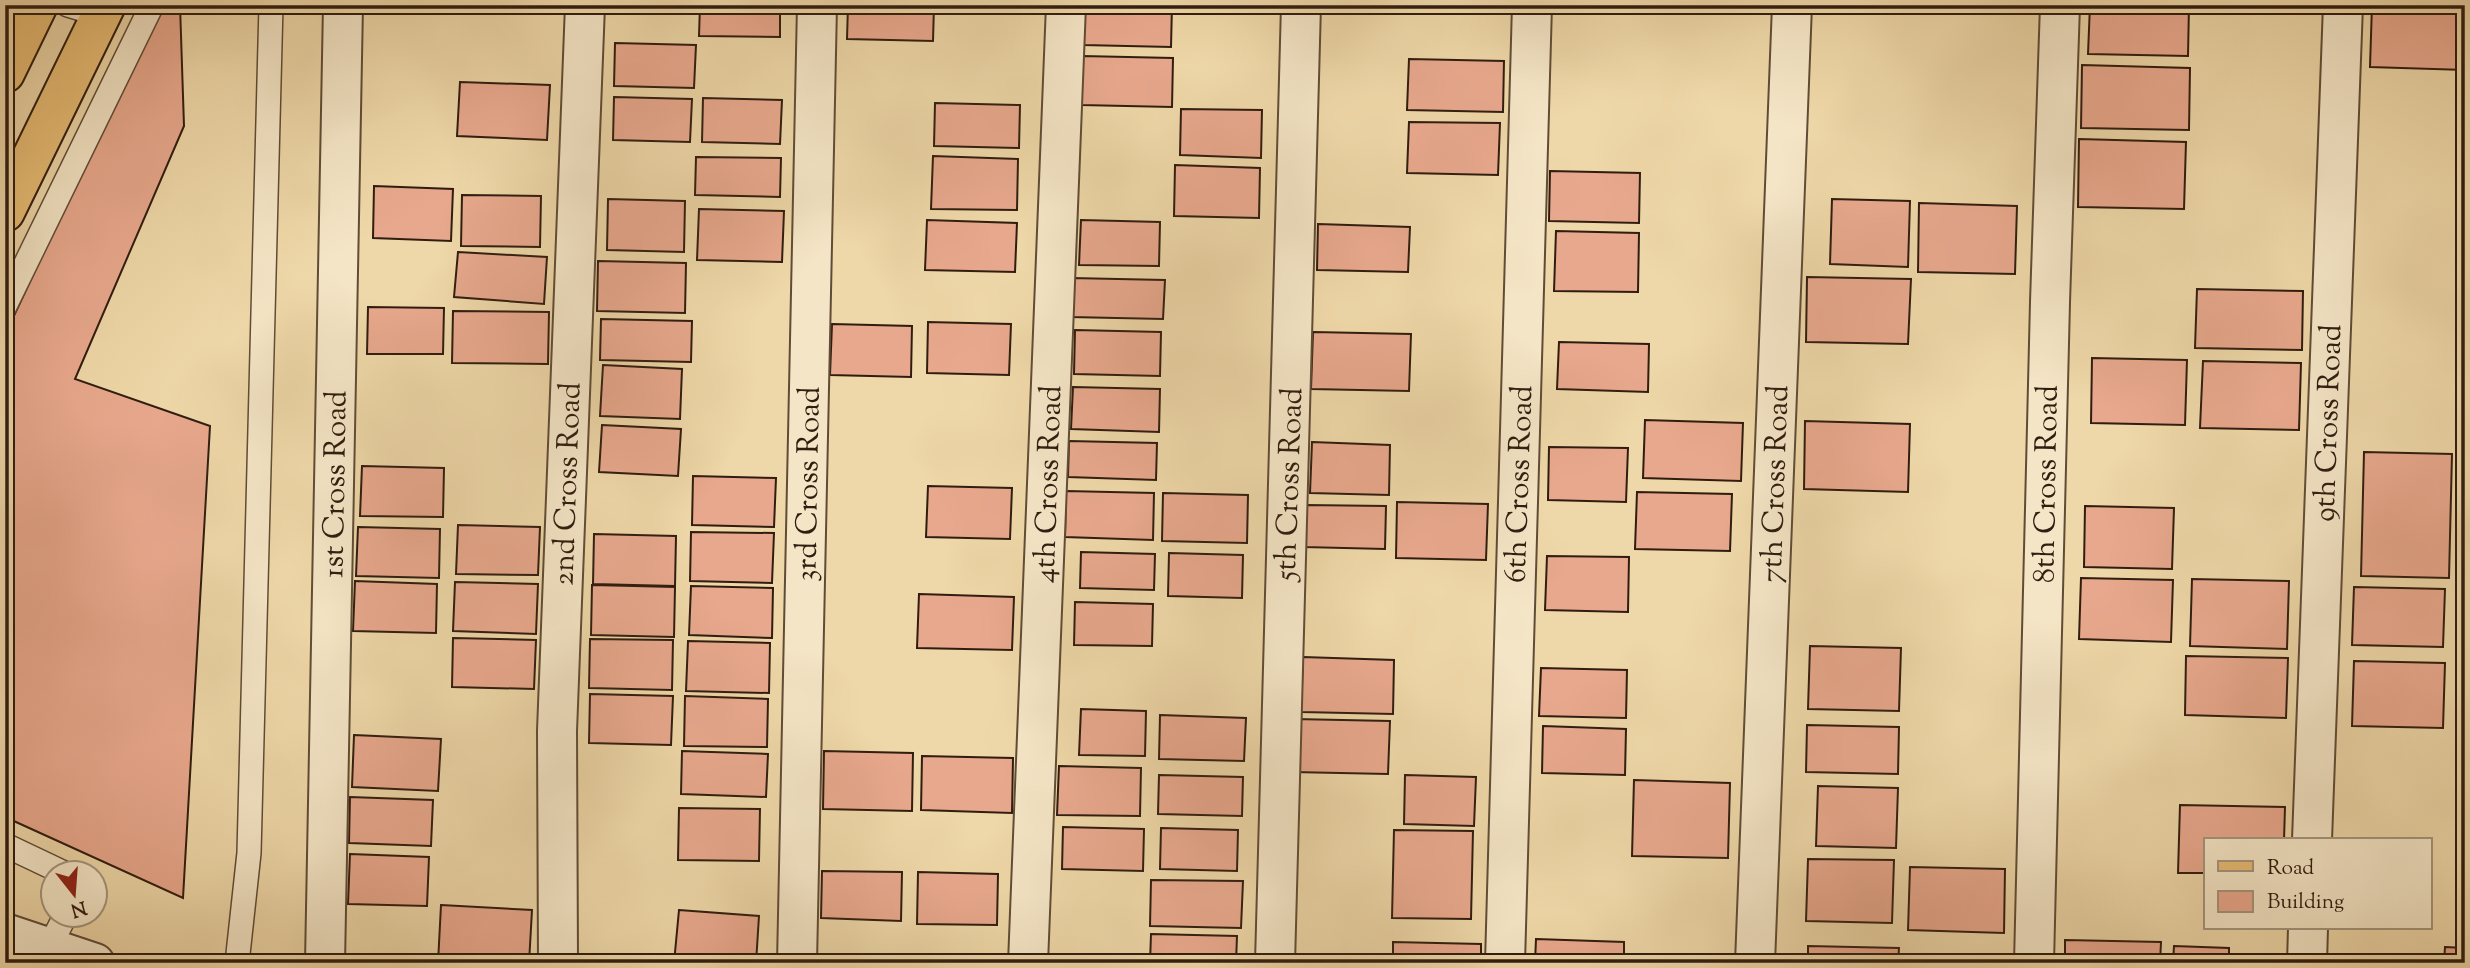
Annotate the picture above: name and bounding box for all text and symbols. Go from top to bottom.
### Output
street label: 9th Cross Road [2305,324,2354,523]
street label: 2nd Cross Road [543,382,594,587]
street label: 4th Cross Road [1025,384,1074,584]
street label: 6th Cross Road [1496,384,1545,584]
street label: 7th Cross Road [1752,384,1801,584]
street label: 8th Cross Road [2024,385,2071,583]
street label: 3rd Cross Road [786,386,833,582]
street label: 5th Cross Road [1266,387,1315,583]
street label: 1st Cross Road [313,390,360,578]
legend [2204,838,2432,930]
text: Road [2267,854,2314,884]
north arrow [38,860,108,930]
text: Building [2267,888,2344,918]
text: N [67,893,89,923]

